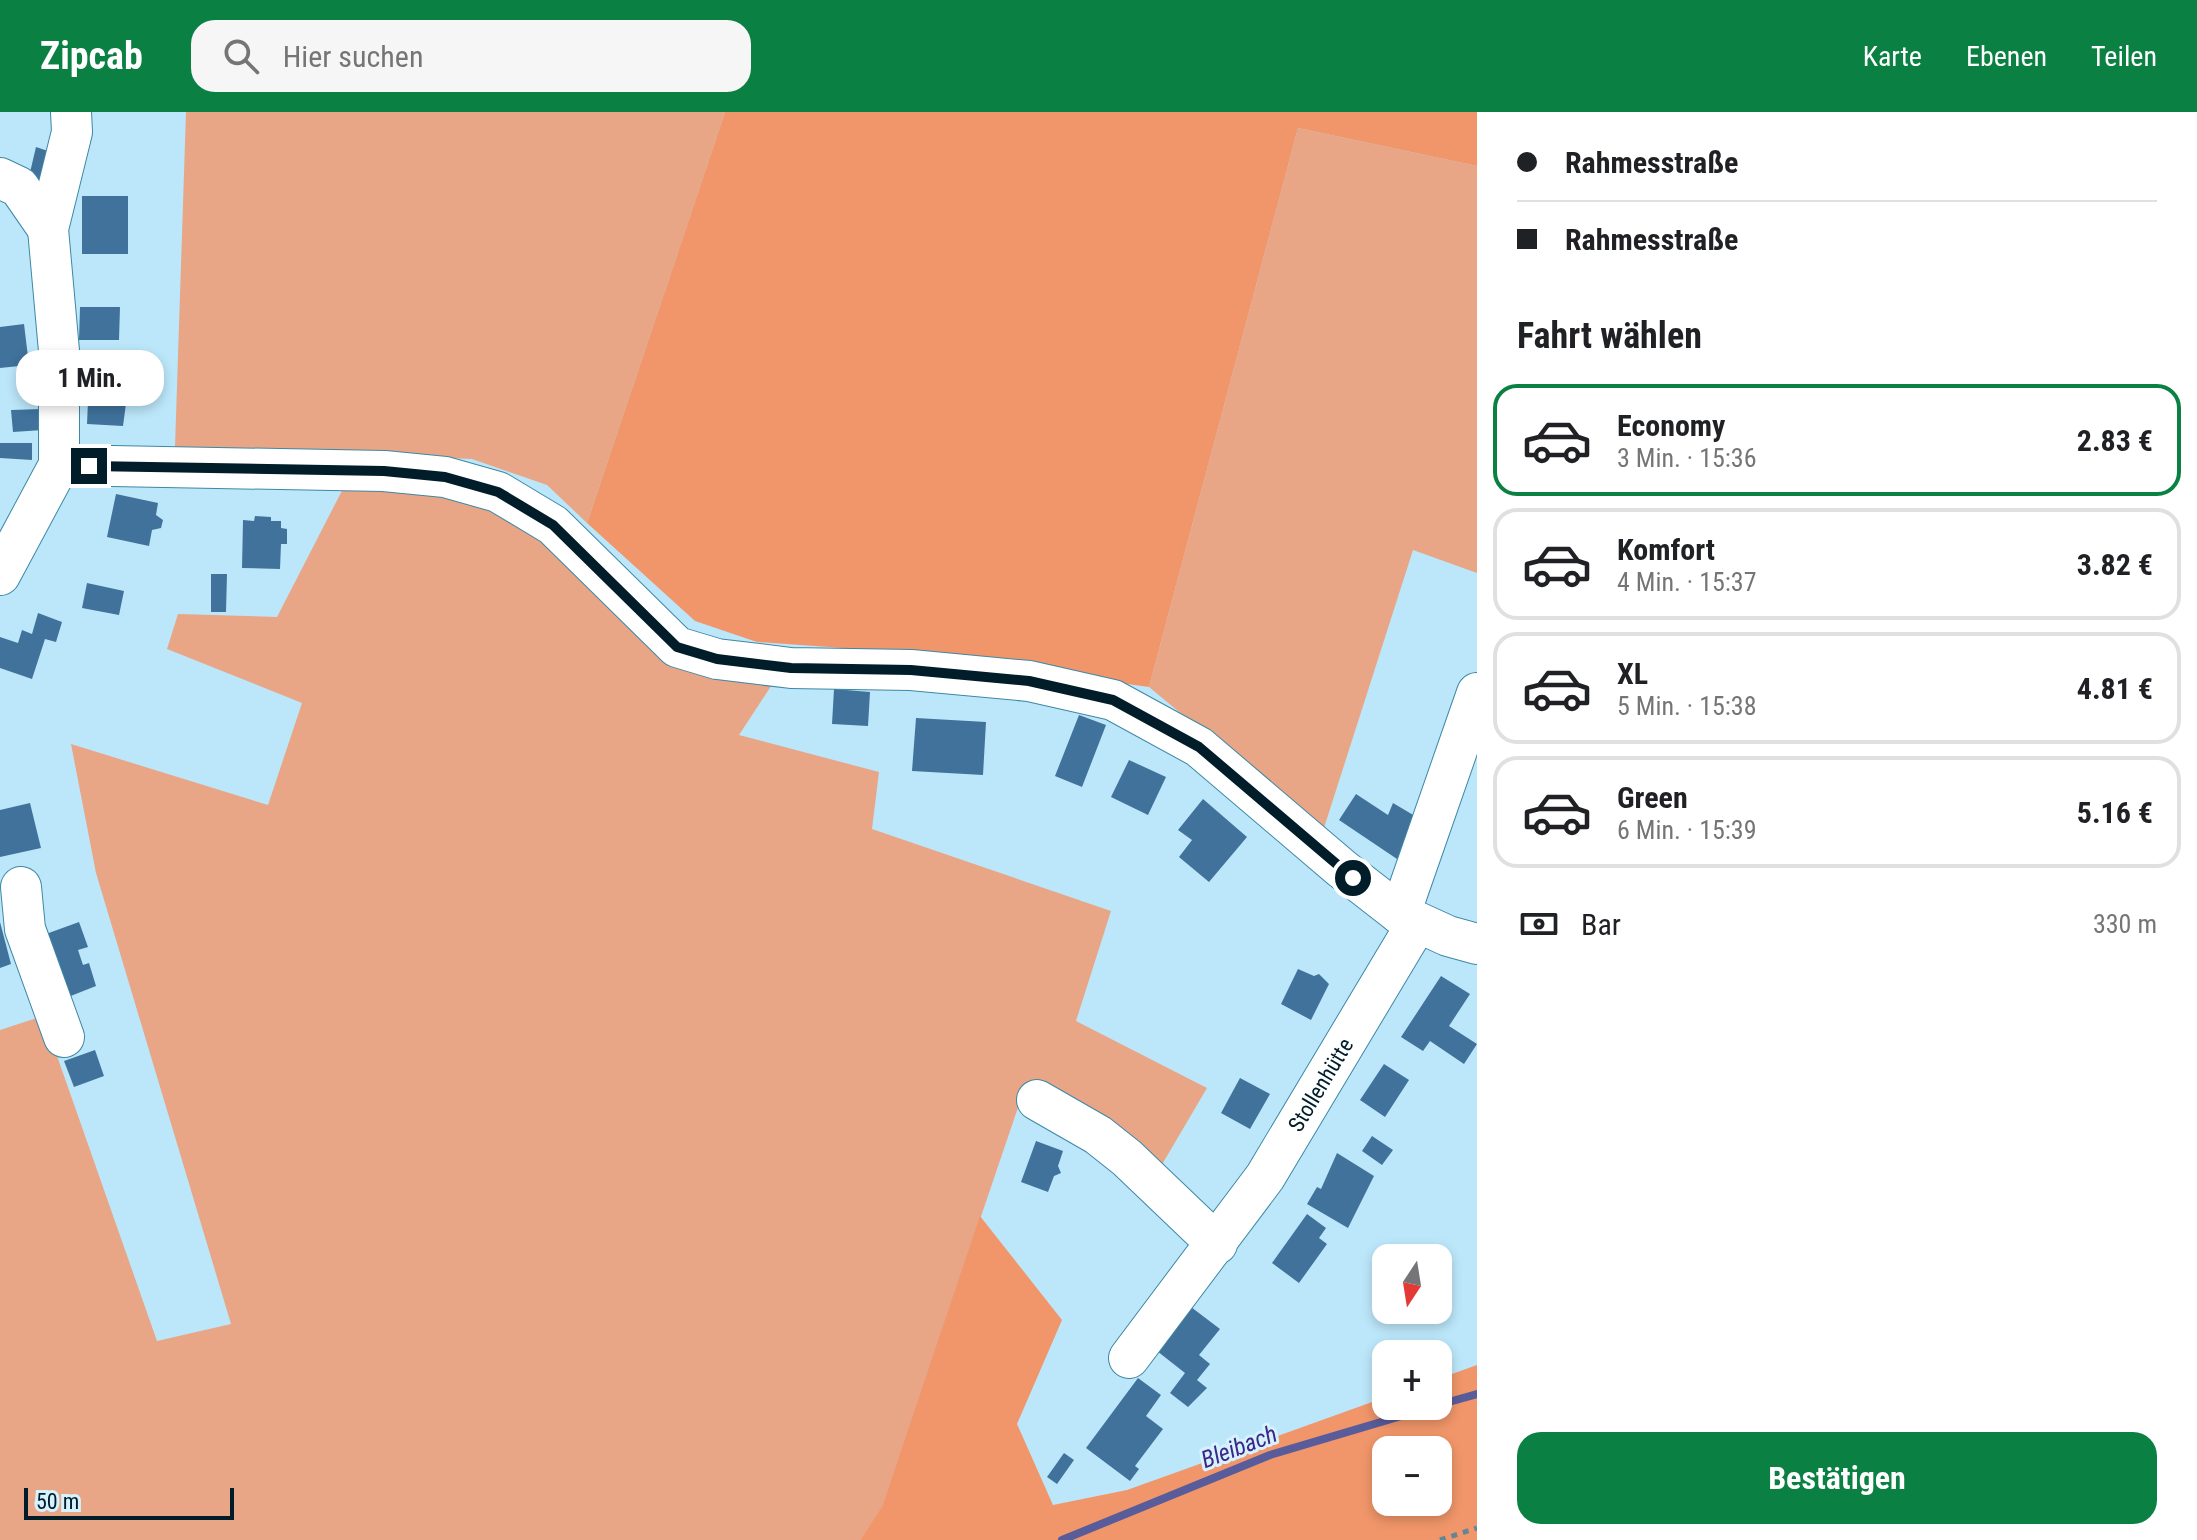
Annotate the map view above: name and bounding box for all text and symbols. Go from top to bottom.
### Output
search box [191,20,751,92]
text: Zipcab [40,34,143,78]
icon: search [219,34,263,78]
text: Hier suchen [283,39,423,74]
text: Karte [1863,40,1922,73]
text: Ebenen [1966,40,2047,73]
text: Teilen [2091,40,2157,73]
text: Rahmesstraße [1565,145,1738,180]
text: Rahmesstraße [1565,222,1738,257]
text: Fahrt wählen [1517,315,1702,357]
callout: 1 Min. [15,350,163,406]
text: 1 Min. [57,363,123,393]
icon: car [1521,404,1593,476]
text: Economy [1617,408,1725,443]
text: 2.83 € [2077,423,2153,458]
text: 3 Min. · 15:36 [1617,443,1757,473]
route end [71,448,107,484]
icon: car [1521,528,1593,600]
text: Komfort [1617,532,1715,567]
text: 3.82 € [2077,547,2153,582]
text: 4 Min. · 15:37 [1617,567,1757,597]
icon: car [1521,652,1593,724]
text: XL [1617,656,1648,691]
text: 4.81 € [2077,671,2153,706]
text: 5 Min. · 15:38 [1617,691,1757,721]
icon: car [1521,776,1593,848]
text: Green [1617,780,1688,815]
text: 5.16 € [2077,795,2153,830]
text: 6 Min. · 15:39 [1617,815,1757,845]
route start [1335,860,1371,896]
icon: cash [1517,902,1561,946]
text: Bar [1581,907,1621,942]
text: 330 m [2093,909,2157,939]
street label: Stollenhütte [1283,1033,1358,1136]
north arrow [1372,1244,1452,1324]
map controls [1372,1244,1452,1516]
button: + [1372,1340,1452,1420]
water label: Bleibach [1197,1420,1281,1474]
button: Bestätigen [1517,1432,2157,1524]
button: − [1372,1436,1452,1516]
scale bar [24,1484,234,1520]
text: 50 m [36,1489,79,1514]

